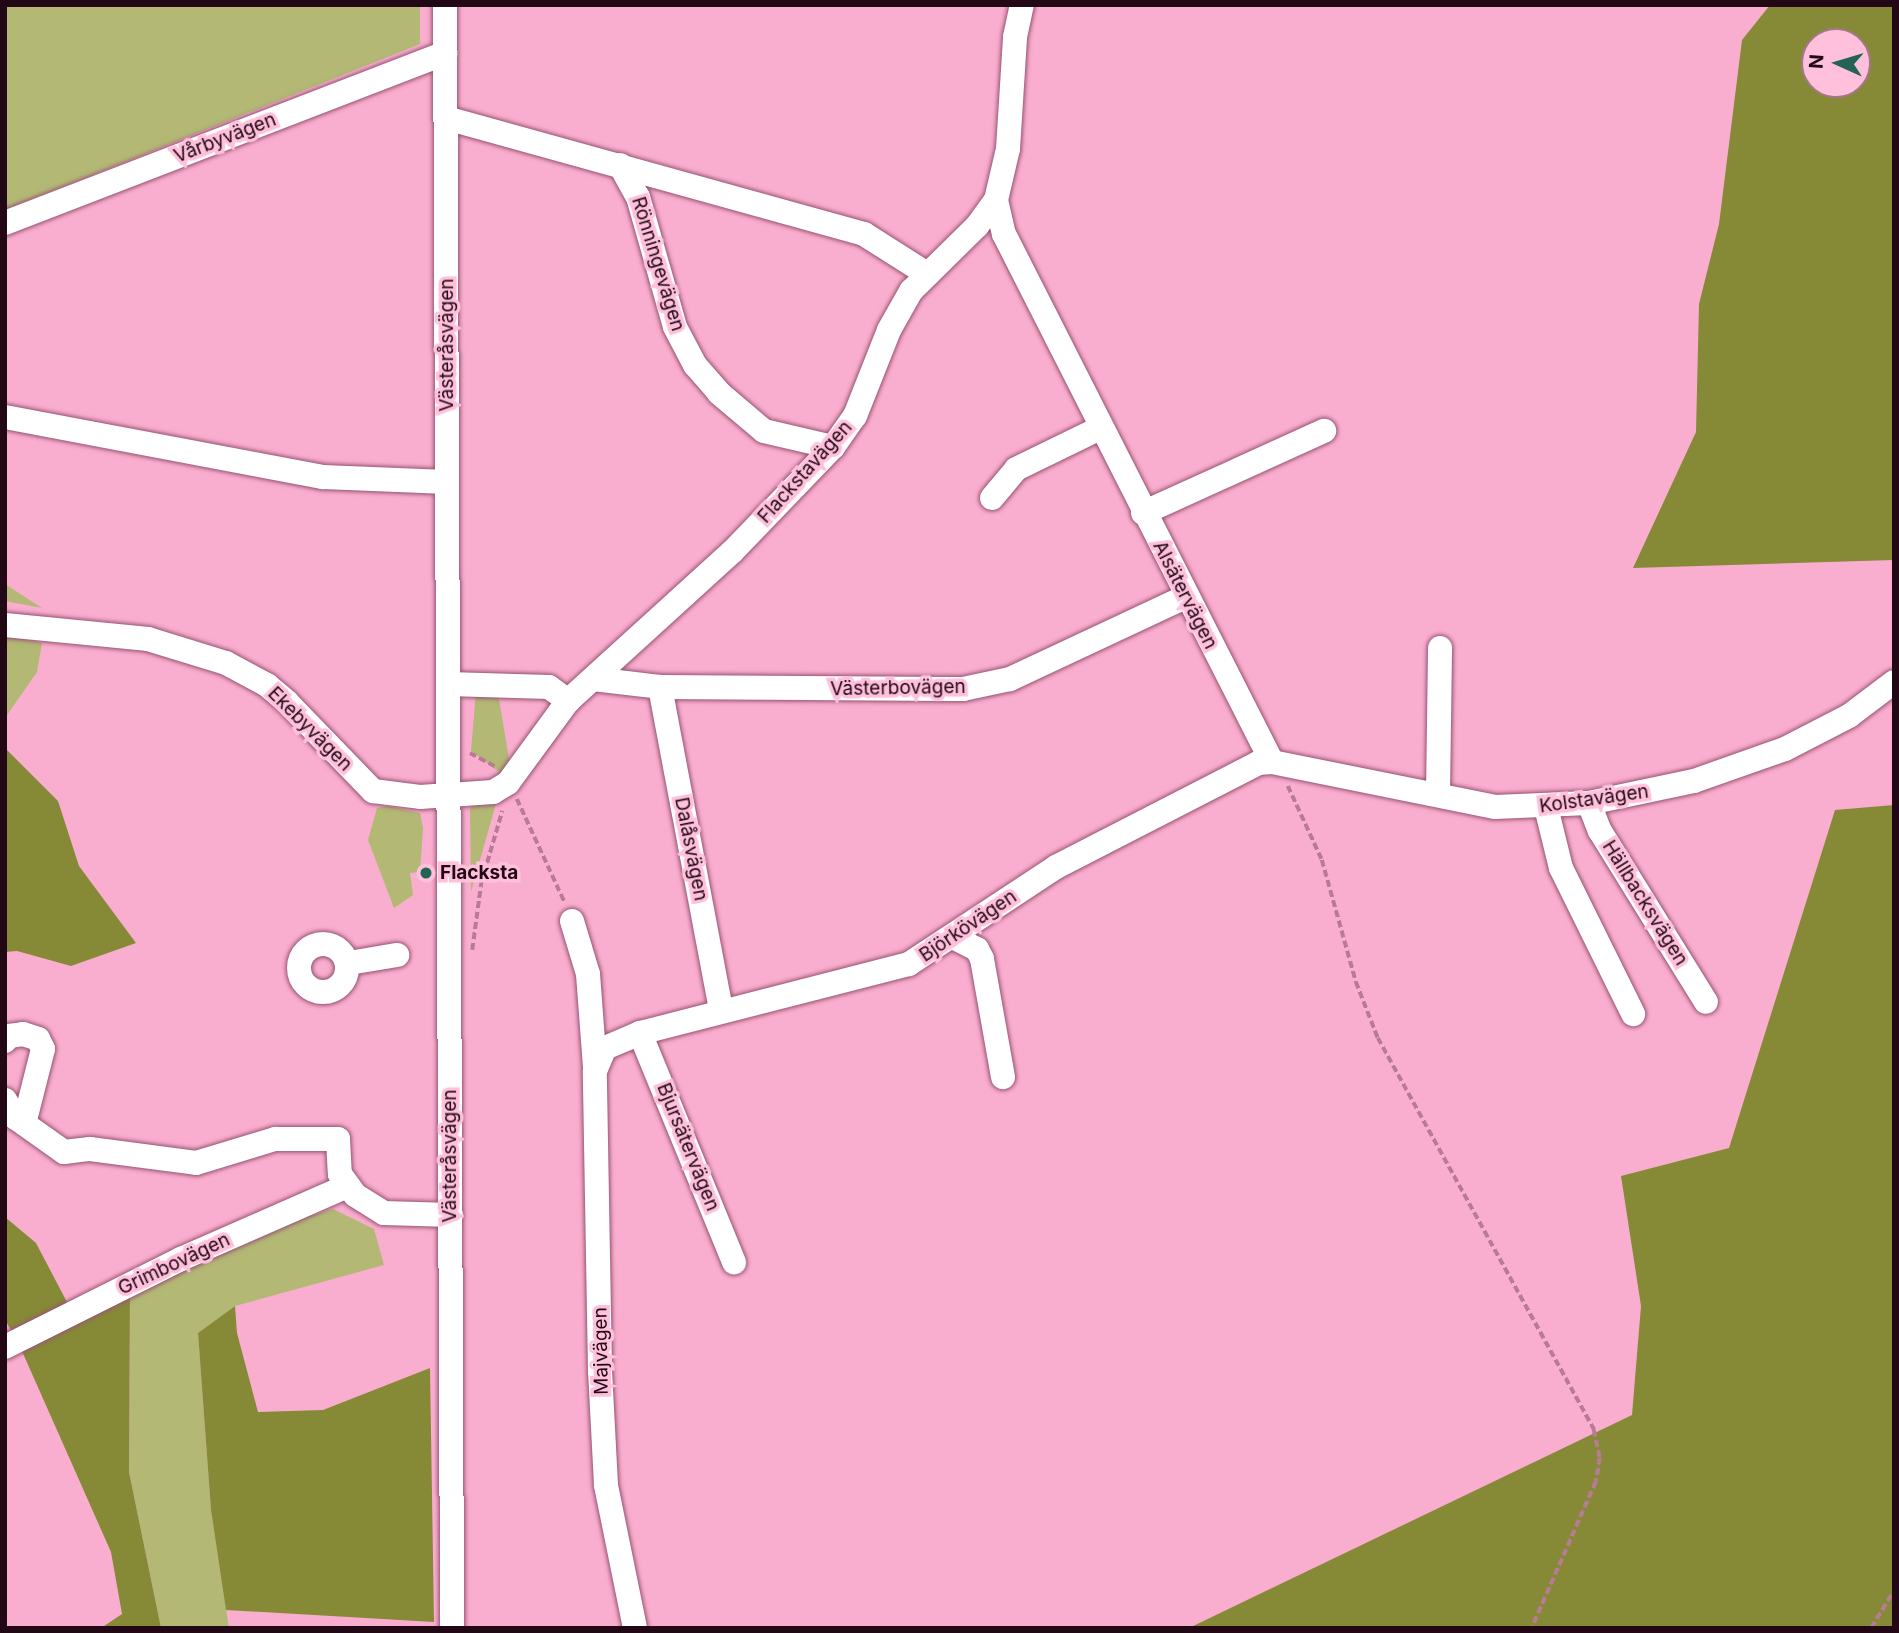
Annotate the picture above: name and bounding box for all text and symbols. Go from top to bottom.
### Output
north arrow [1801,28,1871,98]
text: N [1805,54,1829,70]
street label: Vårbyvägen [171,108,279,168]
street label: Rönningevägen [627,194,689,334]
street label: Västeråsvägen [436,278,458,412]
street label: Flackstavägen [753,416,857,528]
street label: Alsätervägen [1148,537,1222,653]
street label: Västerbovägen [830,675,966,701]
street label: Ekebyvägen [263,682,357,776]
street label: Kolstavägen [1538,780,1650,818]
street label: Dalåsvägen [670,795,712,903]
street label: Hällbacksvägen [1597,836,1693,970]
place label: Flacksta [440,862,518,884]
marker: Flacksta [418,865,434,881]
street label: Björkövägen [915,885,1021,967]
street label: Bjursätervägen [652,1080,724,1214]
street label: Västeråsvägen [439,1089,461,1223]
street label: Grimbovägen [114,1228,234,1300]
street label: Majvägen [589,1307,613,1395]

